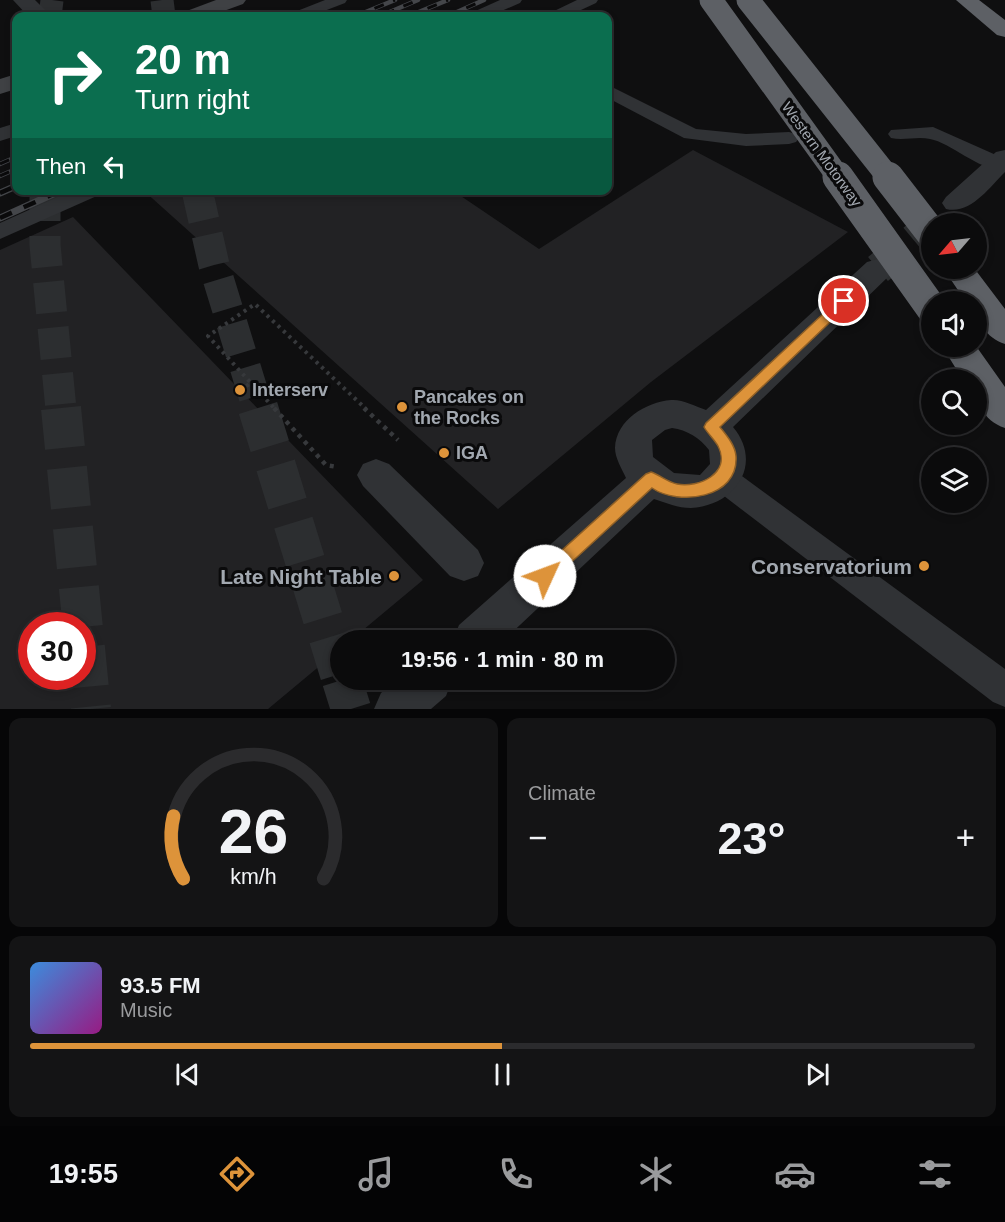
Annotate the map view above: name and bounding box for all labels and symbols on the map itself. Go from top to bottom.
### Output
street label: Western Motorway [778,99,866,210]
north arrow [921,213,987,279]
pin [818,275,869,326]
place label: Interserv [252,380,328,400]
marker: Interserv [233,383,247,397]
place label: Pancakes on the Rocks [414,387,524,428]
marker: Pancakes on the Rocks [395,400,409,414]
place label: IGA [456,443,488,463]
marker: IGA [437,446,451,460]
position arrow [513,544,577,608]
place label: Conservatorium [751,555,912,578]
marker: Conservatorium [917,559,931,573]
place label: Late Night Table [220,565,382,588]
marker: Late Night Table [387,569,401,583]
speed limit sign: 30 [18,612,96,690]

